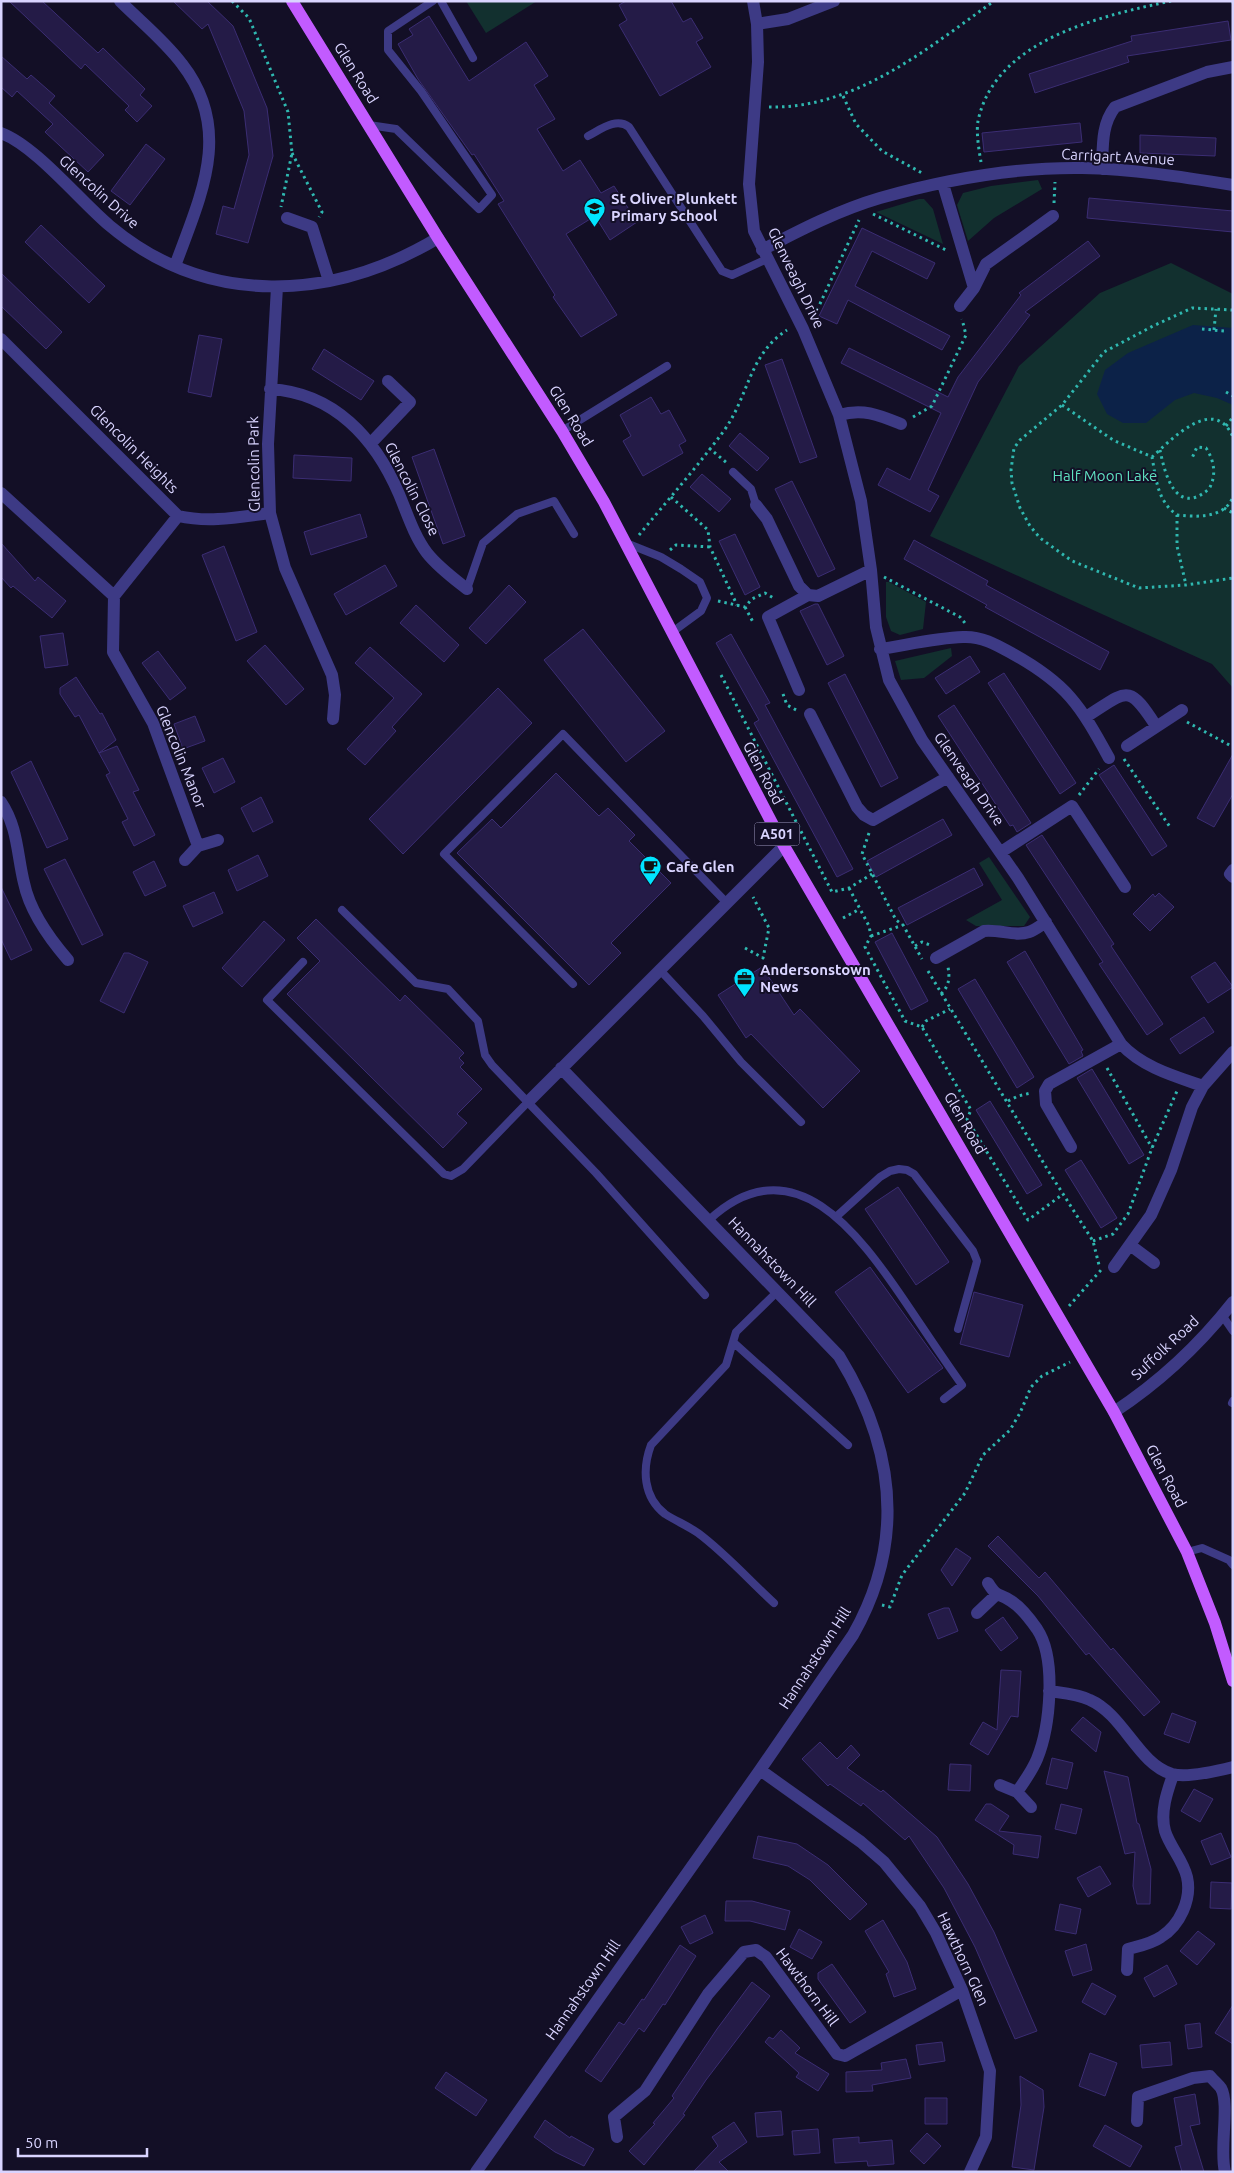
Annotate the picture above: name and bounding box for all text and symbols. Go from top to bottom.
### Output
street label: Glen Road [331,39,382,106]
street label: Carrigart Avenue [1061,145,1175,168]
street label: Glencolin Drive [56,151,143,232]
place label: St Oliver Plunkett Primary School [611,190,738,224]
school or university icon: St Oliver Plunkett Primary School [583,196,607,227]
street label: Glenveagh Drive [765,225,828,331]
street label: Glen Road [546,382,597,449]
street label: Glencolin Heights [87,401,182,496]
street label: Glencolin Park [244,416,263,512]
street label: Glencolin Close [382,439,443,538]
park label: Half Moon Lake [1053,467,1157,484]
street label: Glencolin Manor [153,703,210,811]
street label: Glenveagh Drive [931,729,1008,829]
street label: Glen Road [740,738,787,807]
road number: A501 [754,822,800,846]
cafe icon: Cafe Glen [638,855,662,886]
place label: Cafe Glen [666,858,734,875]
place label: Andersonstown News [760,961,871,995]
office icon: Andersonstown News [732,967,756,998]
street label: Glen Road [941,1089,990,1157]
street label: Hannahstown Hill [725,1213,820,1310]
street label: Suffolk Road [1127,1312,1202,1383]
street label: Glen Road [1143,1441,1190,1510]
street label: Hannahstown Hill [775,1603,854,1712]
street label: Hawthorn Glen [934,1909,993,2008]
street label: Hannahstown Hill [542,1936,624,2043]
street label: Hawthorn Hill [773,1945,842,2029]
scale bar [18,2126,146,2158]
text: 50 m [25,2134,58,2151]

